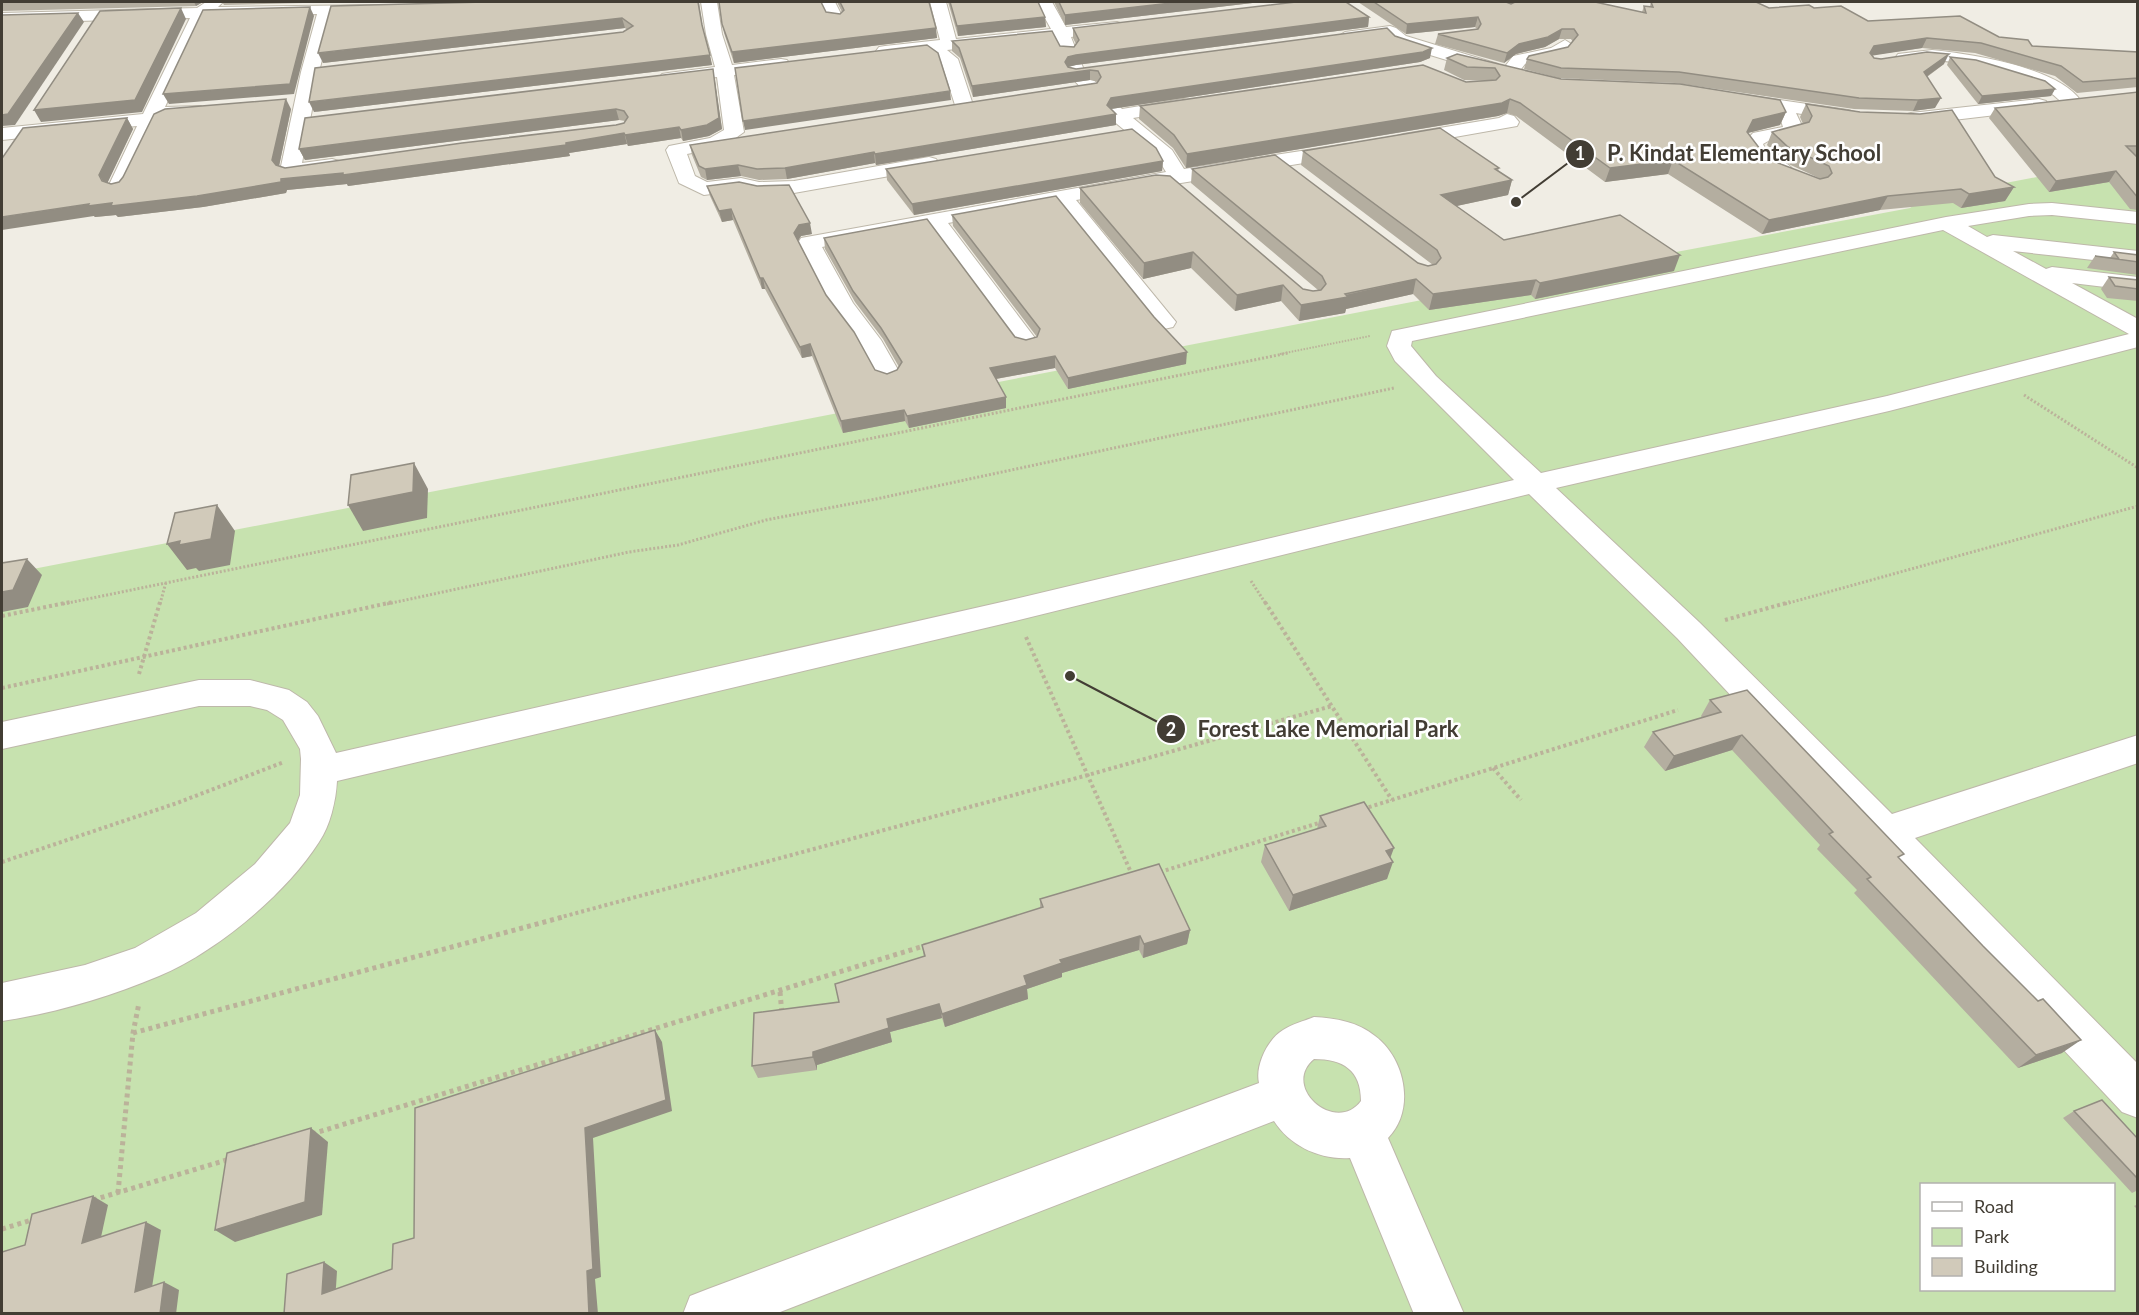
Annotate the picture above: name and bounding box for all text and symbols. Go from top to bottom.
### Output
callout: P. Kindat Elementary School [1565,134,1893,174]
text: P. Kindat Elementary School [1607,139,1881,166]
text: 1 [1575,142,1585,164]
callout: Forest Lake Memorial Park [1156,709,1471,749]
text: Forest Lake Memorial Park [1197,715,1459,742]
text: 2 [1166,718,1176,740]
legend [1920,1183,2115,1291]
text: Road [1974,1195,2014,1217]
text: Park [1974,1225,2010,1247]
text: Building [1974,1255,2038,1277]

